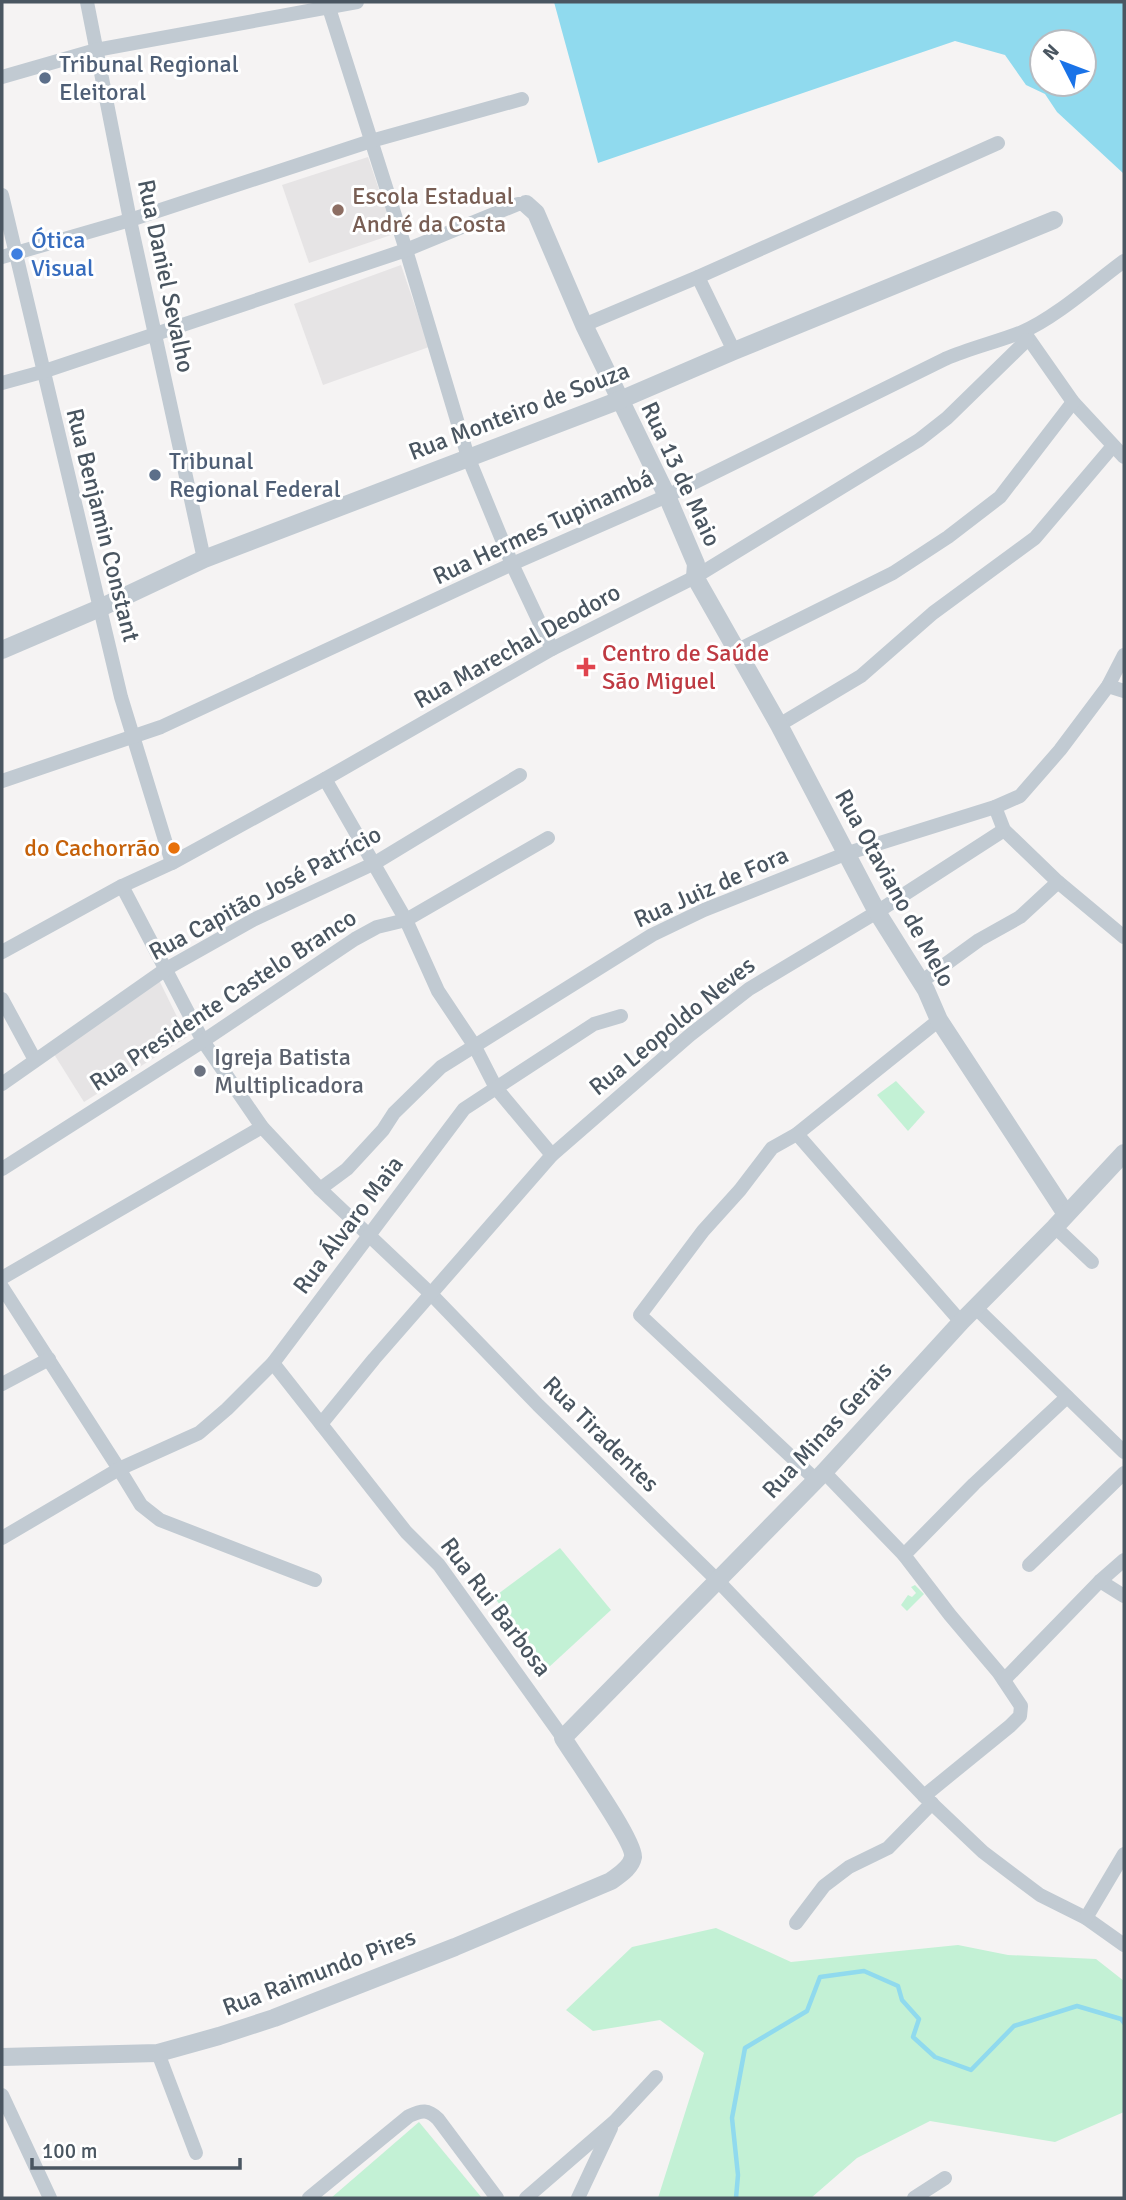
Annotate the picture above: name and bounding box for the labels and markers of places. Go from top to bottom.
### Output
place label: Tribunal Regional Eleitoral [59,49,239,107]
marker: Tribunal Regional Eleitoral [37,70,53,86]
place label: Escola Estadual André da Costa [352,181,514,239]
marker: Escola Estadual André da Costa [330,202,346,218]
place label: Ótica Visual [31,225,94,283]
marker: Ótica Visual [9,246,25,262]
place label: Tribunal Regional Federal [169,446,341,504]
marker: Tribunal Regional Federal [147,467,163,483]
place label: Centro de Saúde São Miguel [602,638,769,696]
marker: Centro de Saúde São Miguel [576,657,596,677]
place label: do Cachorrão [24,833,160,863]
marker: do Cachorrão [166,840,182,856]
place label: Igreja Batista Multiplicadora [214,1042,364,1100]
marker: Igreja Batista Multiplicadora [192,1063,208,1079]

